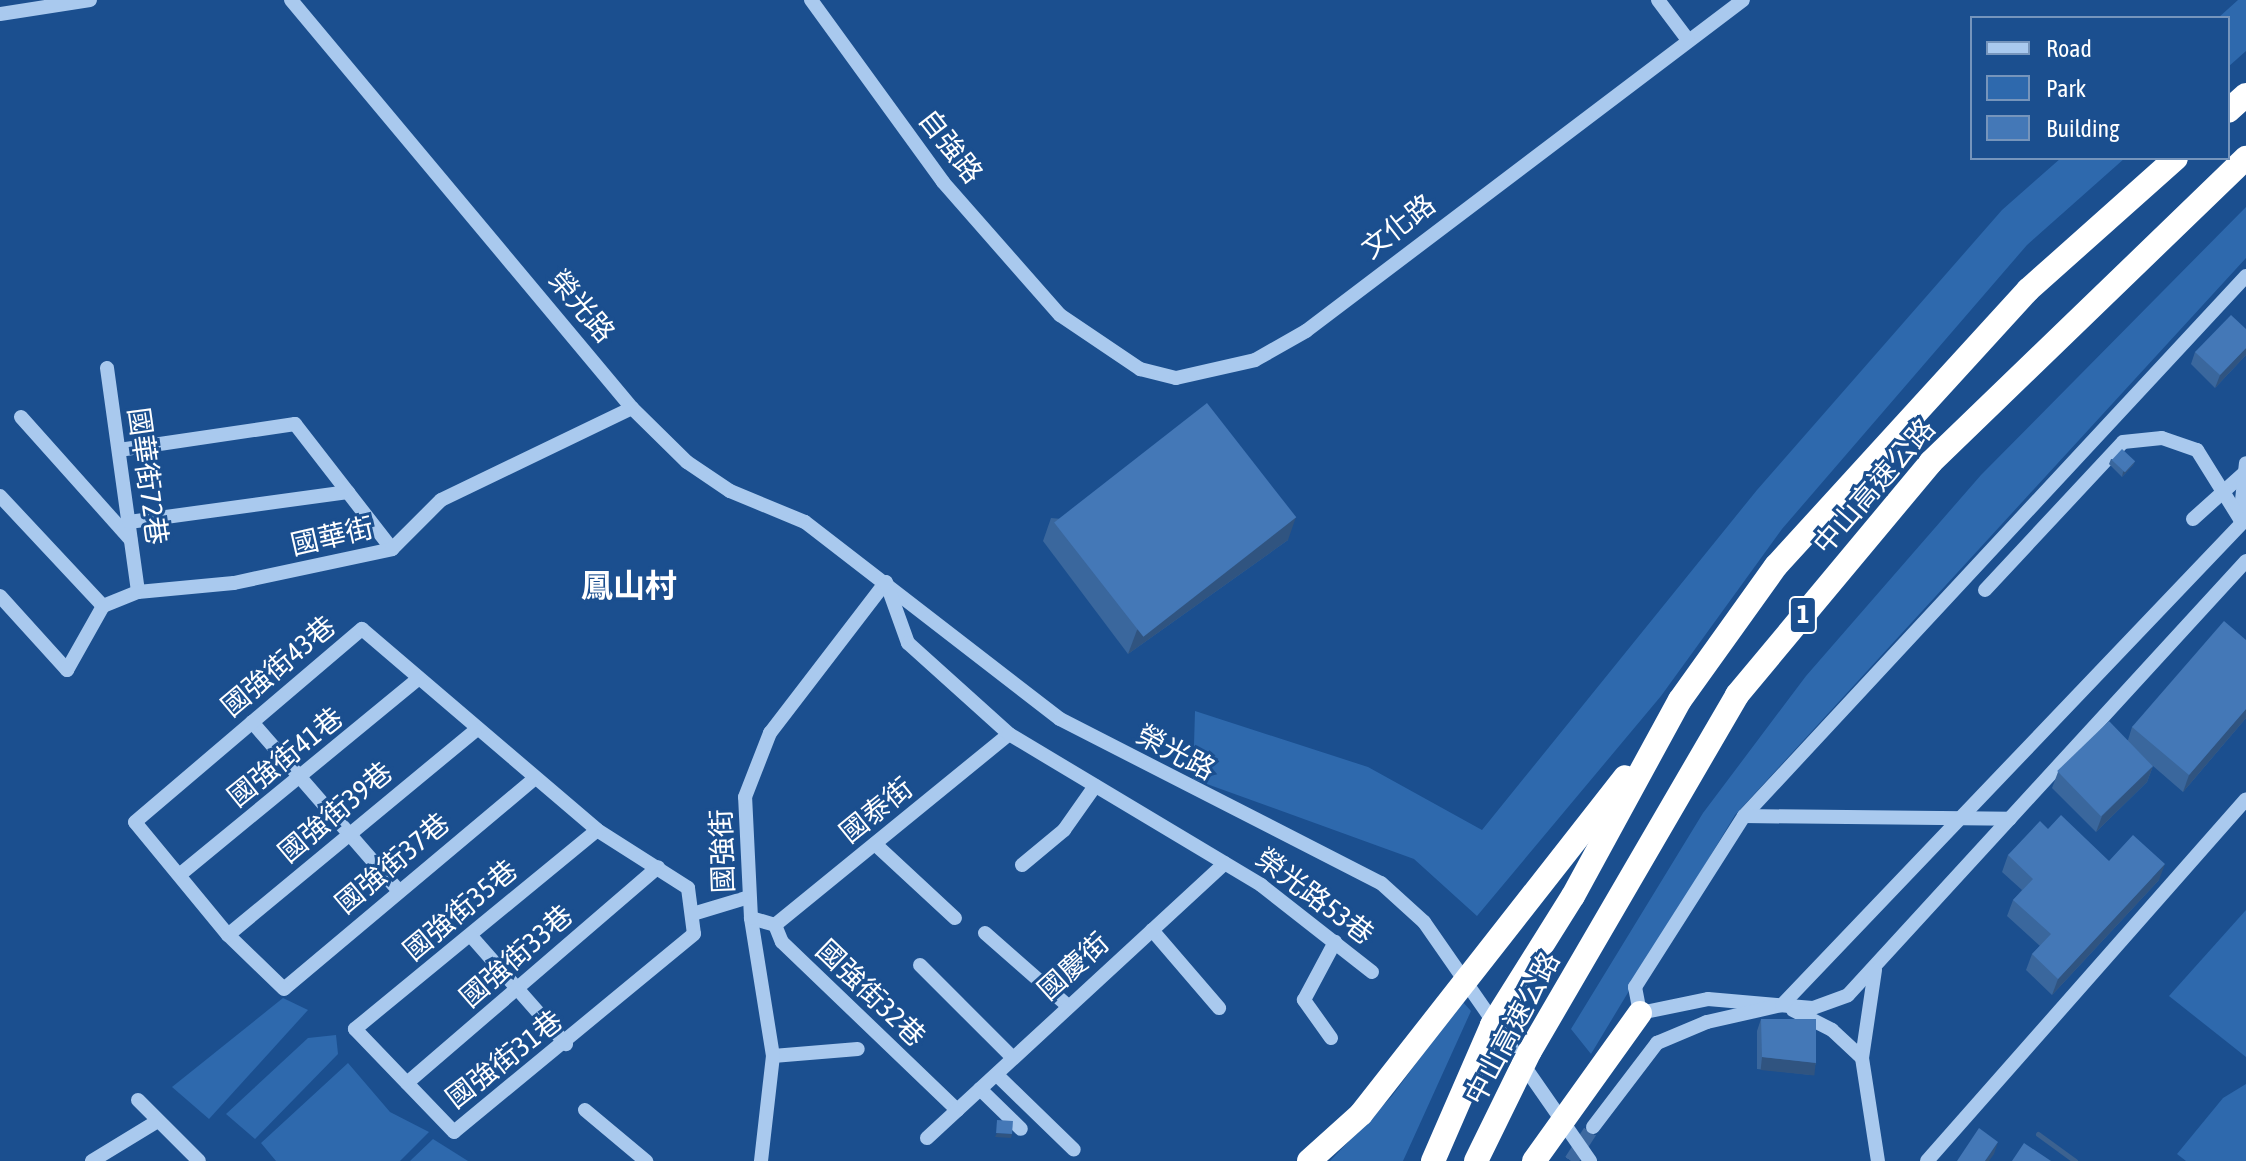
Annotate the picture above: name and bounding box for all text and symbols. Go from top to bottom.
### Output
legend [1970,16,2230,160]
text: Road [2046,35,2092,62]
text: Park [2046,75,2086,102]
street label: 自強路 [912,103,990,189]
text: Building [2046,115,2119,142]
street label: 文化路 [1355,187,1441,265]
street label: 榮光路 [542,263,622,349]
street label: 國華街72巷 [122,405,174,547]
street label: 中山高速公路 [1806,412,1942,560]
street label: 國華街 [287,510,377,562]
district label: 鳳山村 [581,567,677,605]
road number: 1 [1787,593,1819,637]
street label: 國強街43巷 [214,609,342,723]
street label: 國強街41巷 [221,700,349,814]
street label: 榮光路 [1131,717,1221,787]
street label: 國強街39巷 [271,755,399,869]
street label: 國泰街 [833,771,919,849]
street label: 國強街37巷 [328,806,456,920]
street label: 國強街 [704,808,740,894]
street label: 榮光路53巷 [1250,841,1380,951]
street label: 國強街35巷 [396,853,524,967]
street label: 國強街33巷 [453,898,579,1014]
street label: 國慶街 [1031,925,1115,1007]
street label: 國強街32巷 [810,933,932,1053]
street label: 中山高速公路 [1458,946,1566,1110]
street label: 國強街31巷 [439,1003,569,1115]

